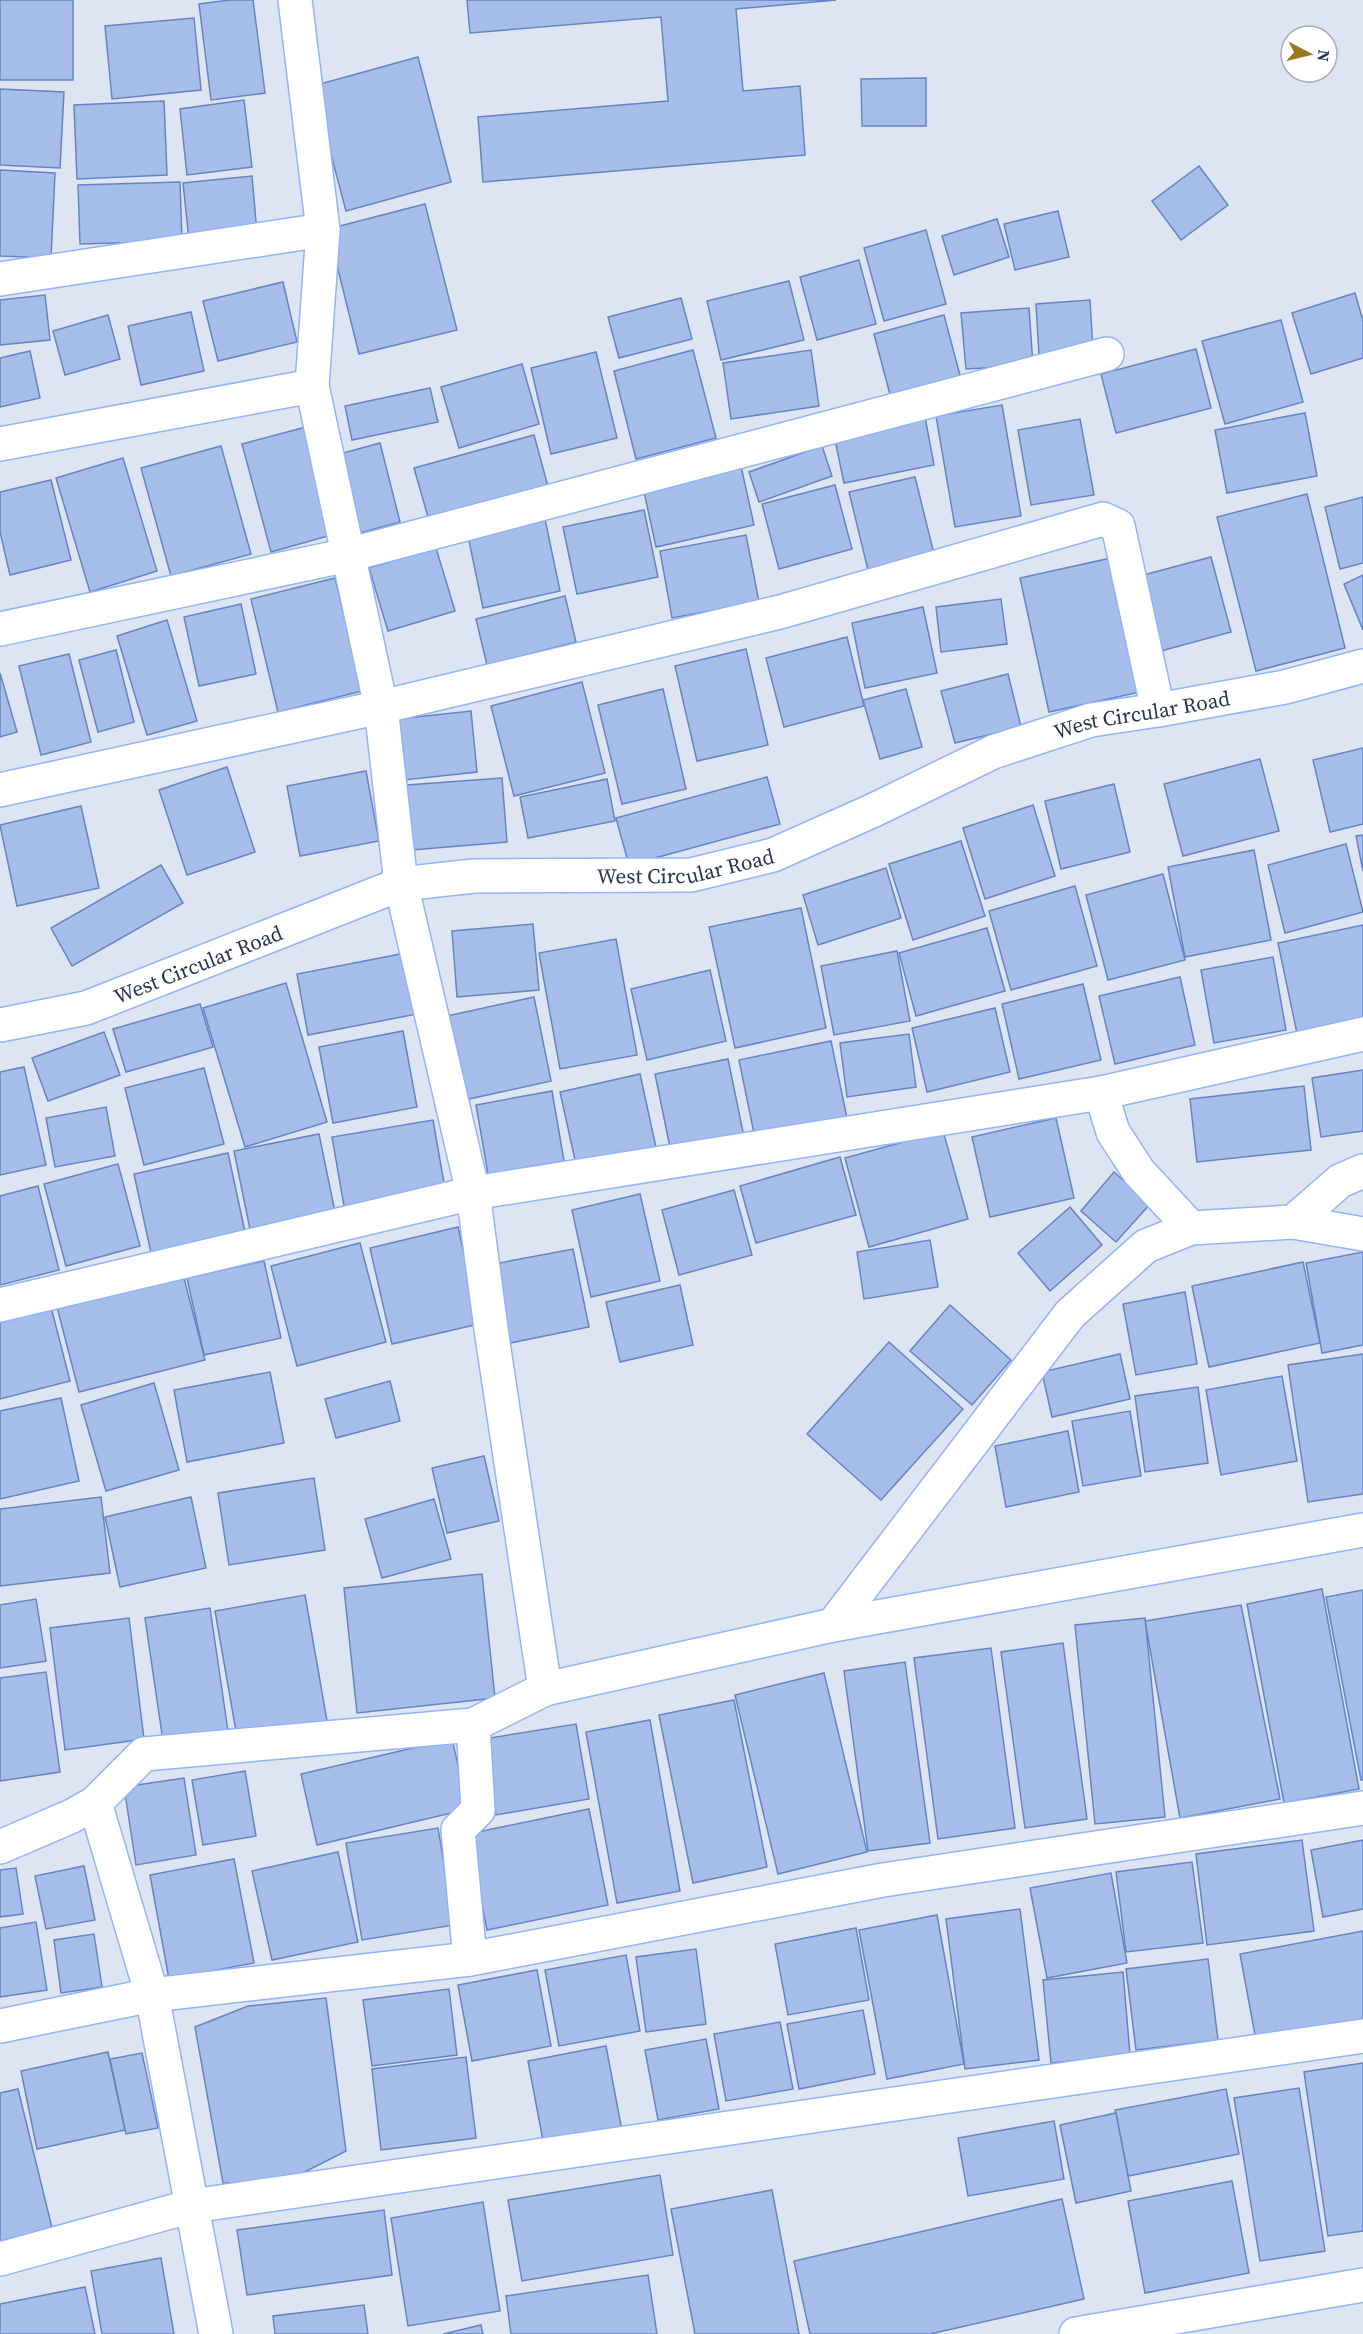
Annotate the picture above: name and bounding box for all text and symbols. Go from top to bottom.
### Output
north arrow [1279,24,1339,84]
text: N [1312,49,1336,63]
street label: West Circular Road [1050,683,1232,746]
street label: West Circular Road [597,841,777,890]
street label: West Circular Road [109,918,287,1010]

